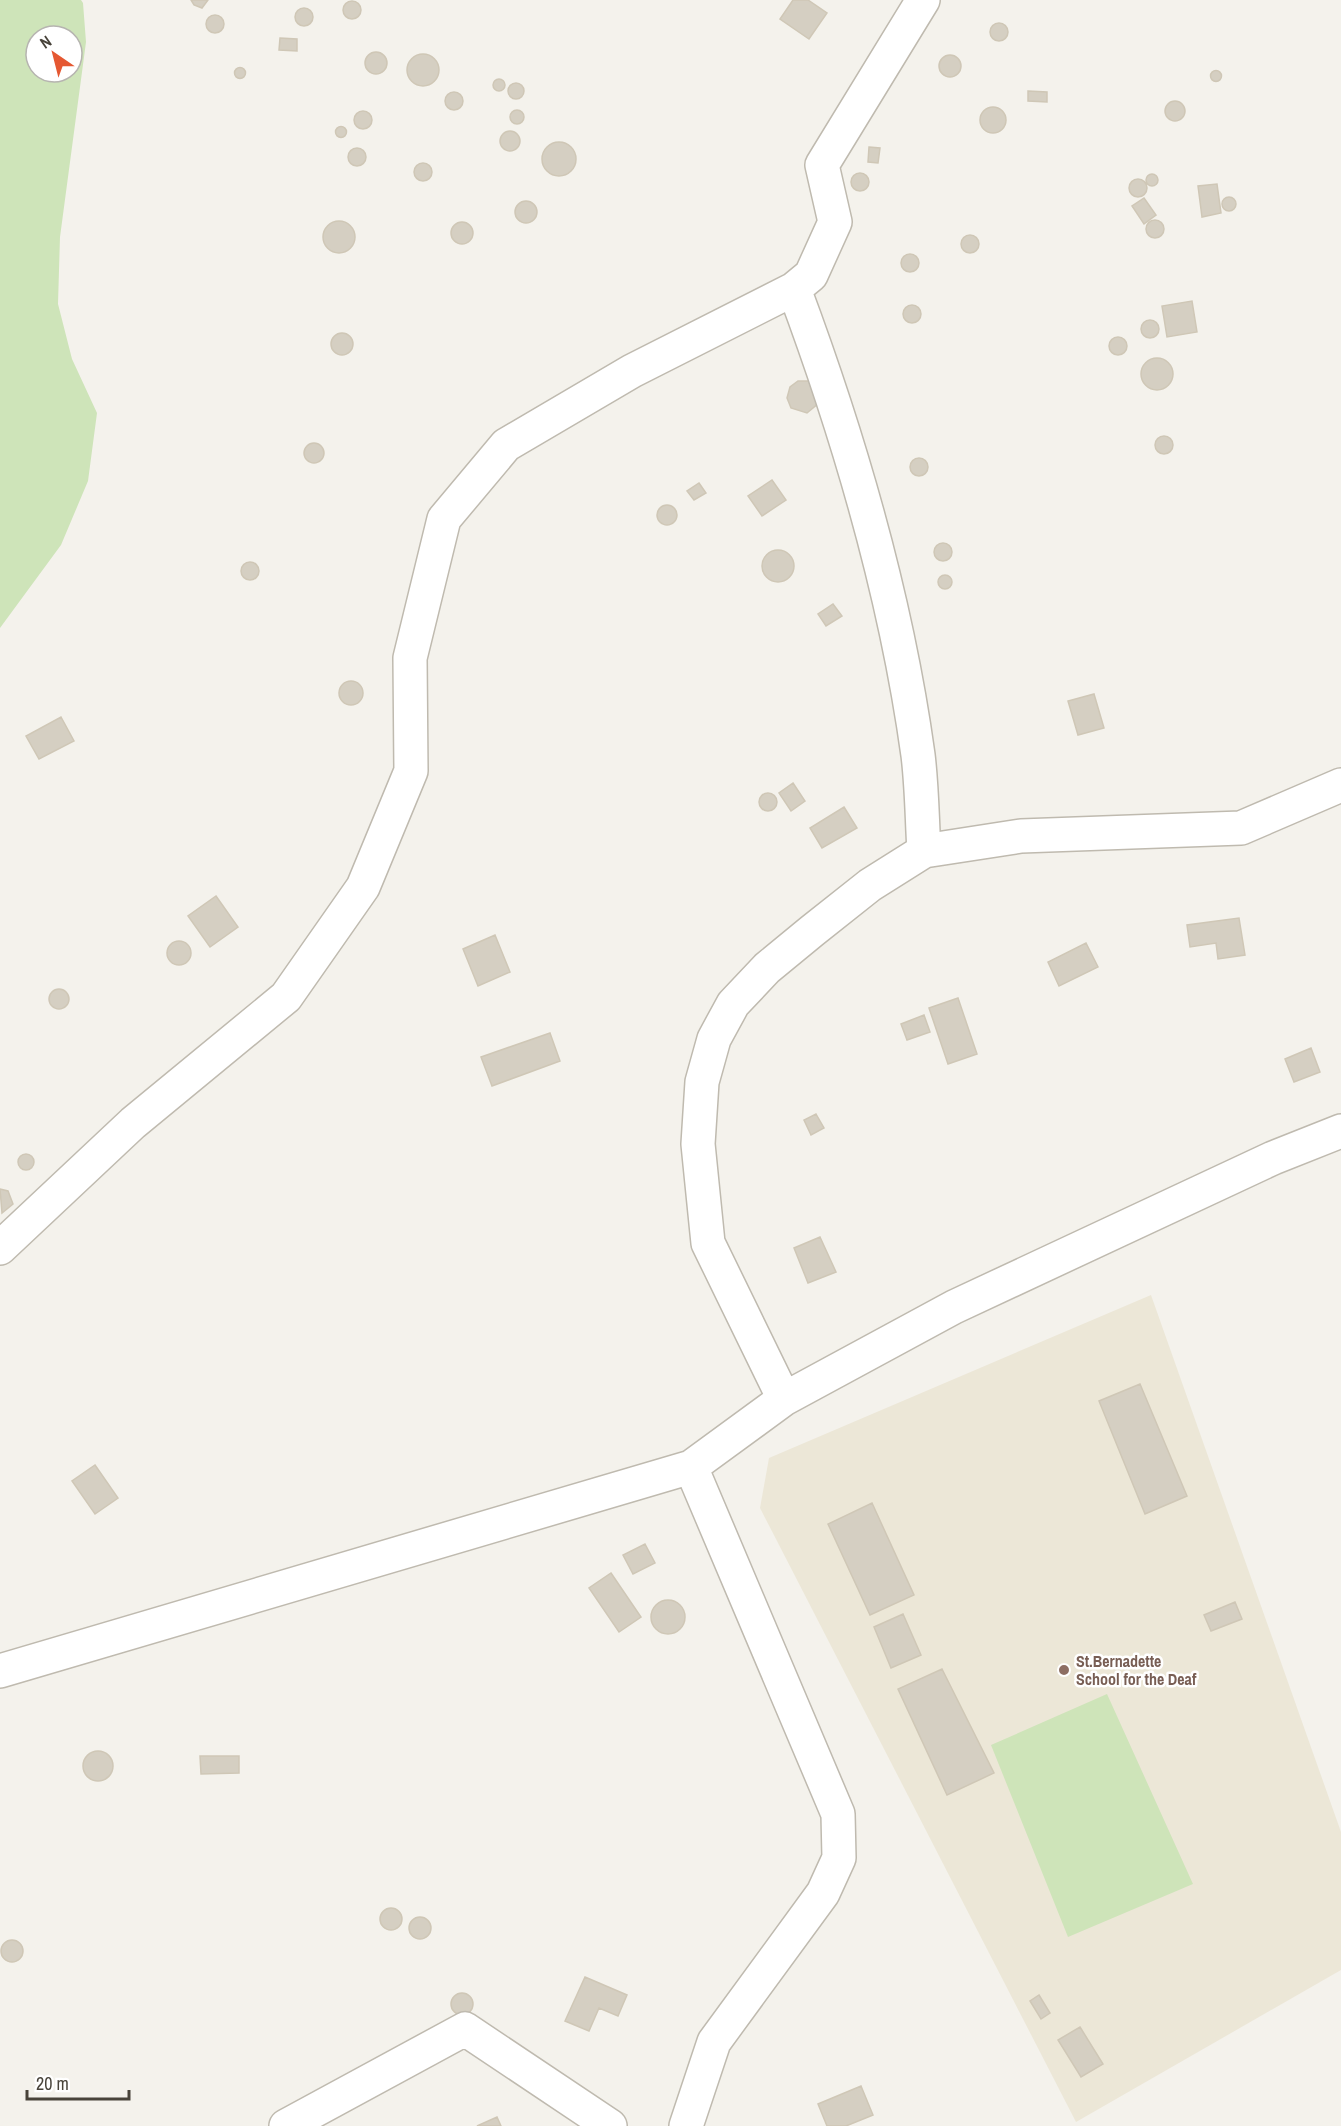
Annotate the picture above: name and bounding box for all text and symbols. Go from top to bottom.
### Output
north arrow [24,24,84,84]
text: N [35,30,56,53]
place label: St.Bernadette School for the Deaf [1076,1650,1197,1690]
marker: St.Bernadette School for the Deaf [1057,1663,1071,1677]
scale bar [27,2063,129,2101]
text: 20 m [36,2071,69,2096]

